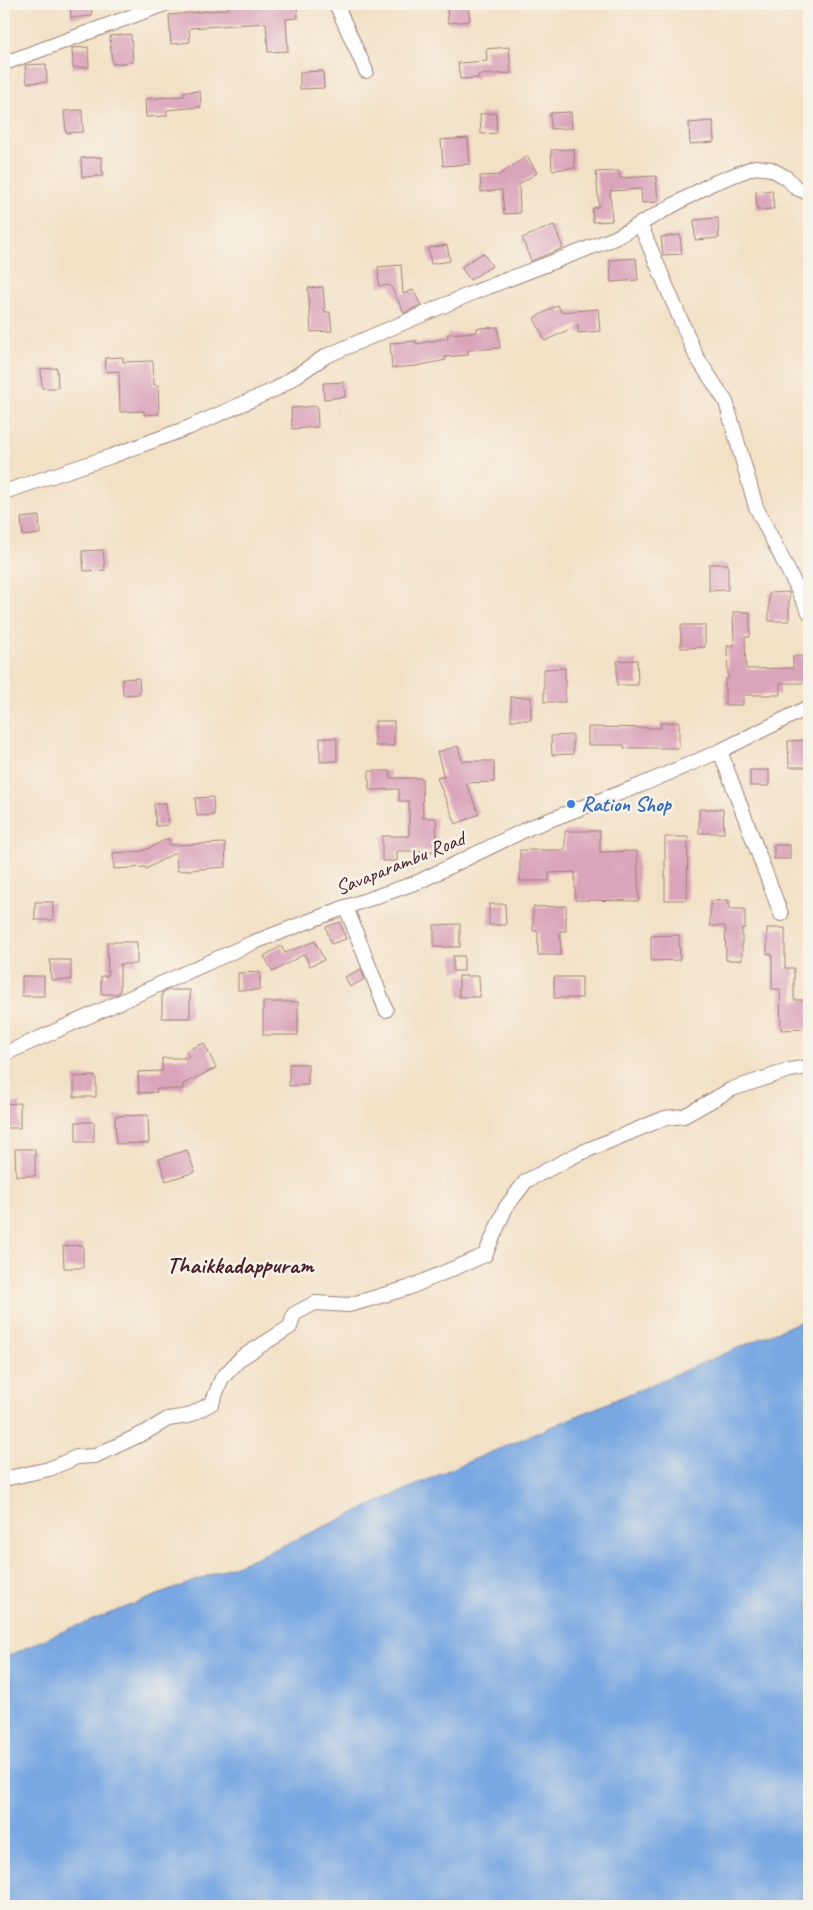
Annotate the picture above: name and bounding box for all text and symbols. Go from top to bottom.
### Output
place label: Ration Shop [581,791,673,817]
marker: Ration Shop [565,798,577,810]
street label: Savaparambu Road [332,824,471,901]
district label: Thaikkadappuram [167,1250,315,1280]

